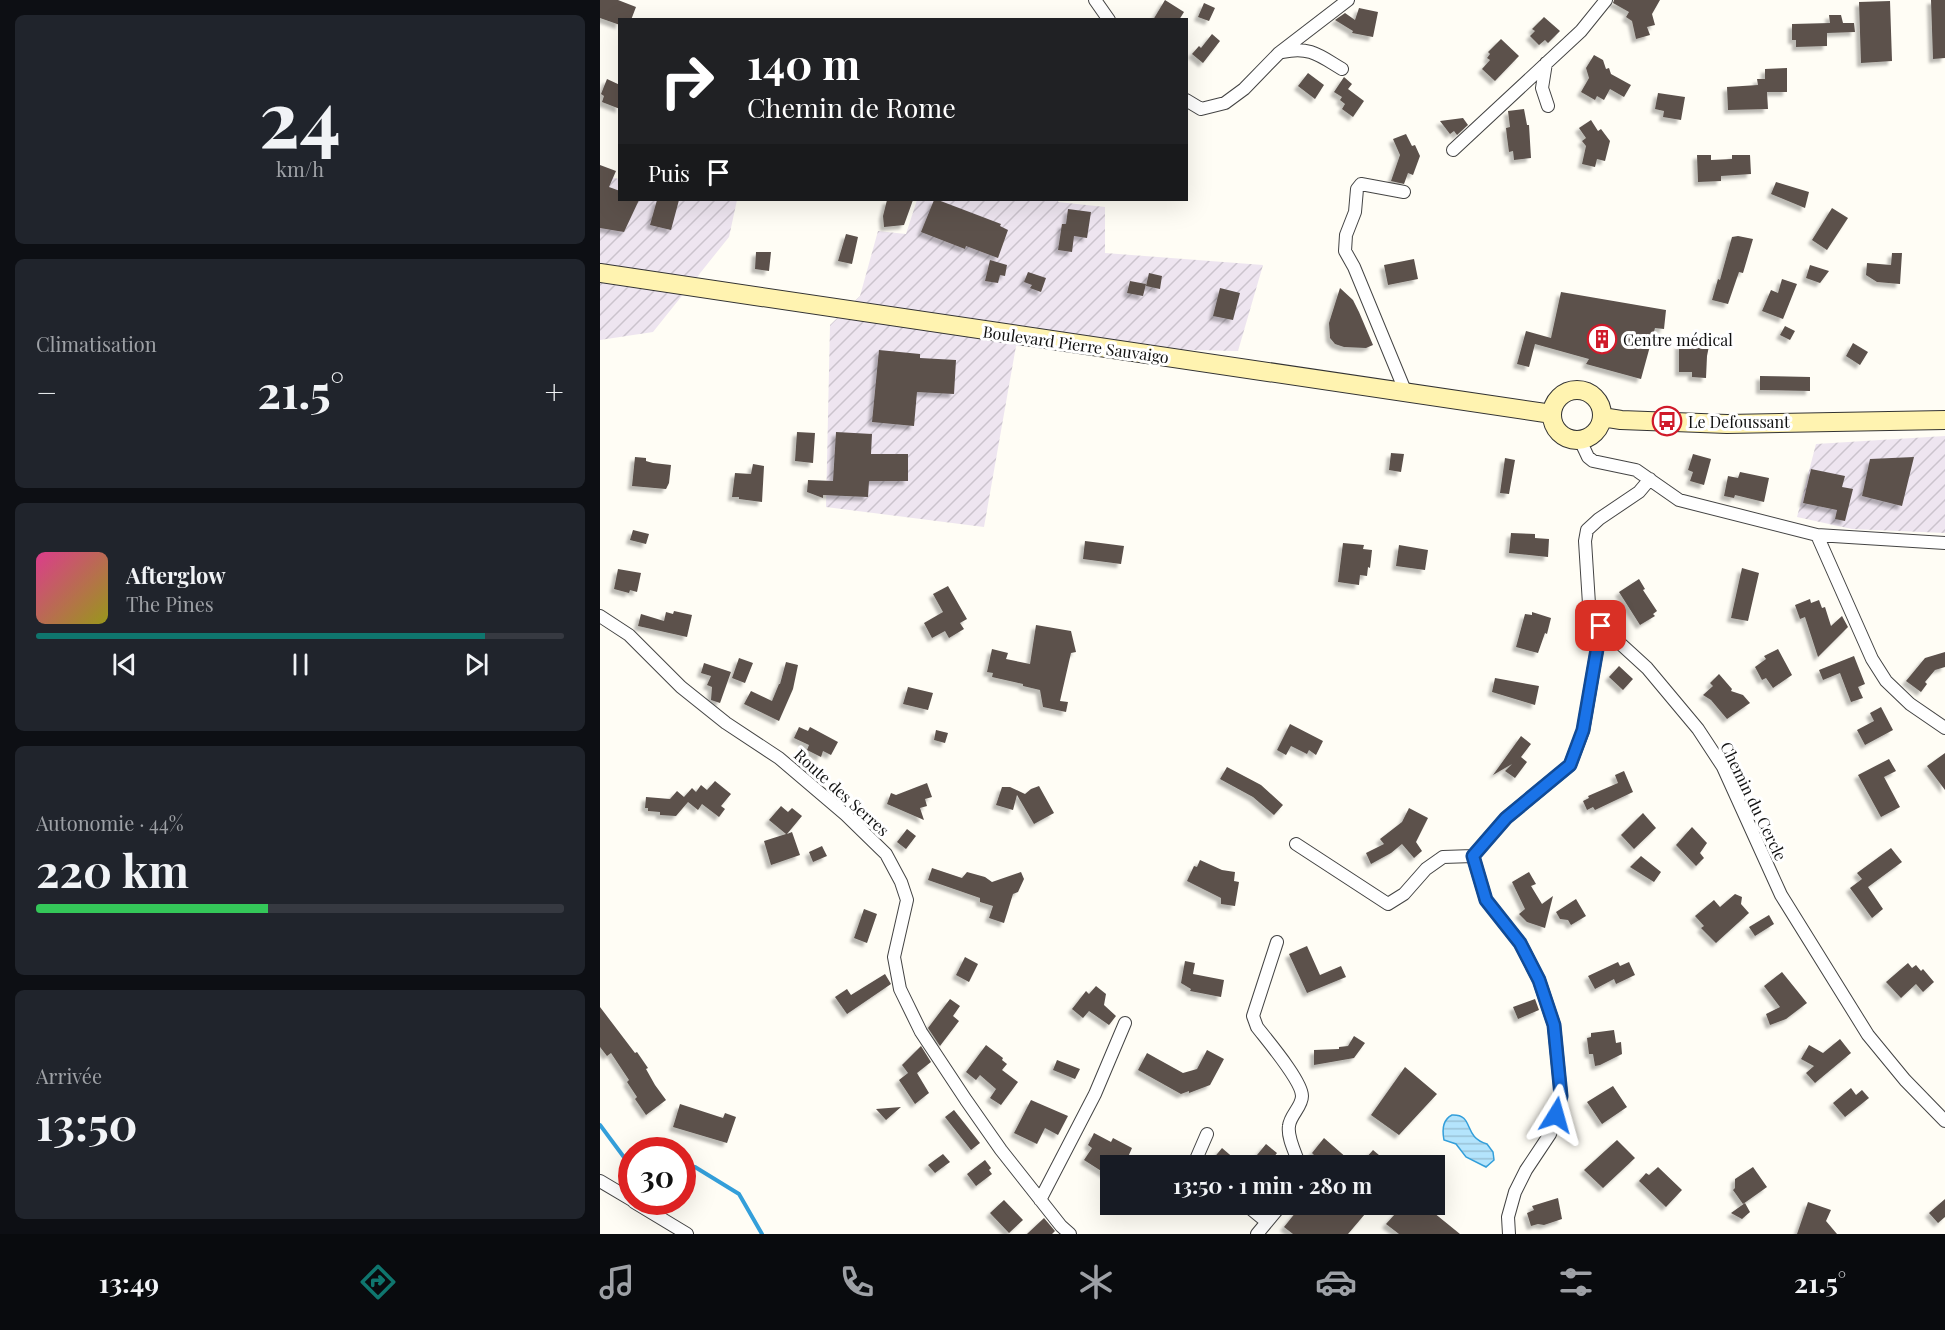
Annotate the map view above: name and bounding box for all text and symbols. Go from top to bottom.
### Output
text: 140 m [747,35,860,91]
icon: right [648,42,726,120]
text: 24 [259,64,341,168]
text: Chemin de Rome [747,89,956,125]
text: km/h [276,155,324,182]
icon: arrive [702,156,735,189]
text: Puis [648,158,690,188]
street label: Boulevard Pierre Sauvaigo [982,321,1171,367]
building icon: Centre médical [1586,323,1618,355]
place label: Centre médical [1623,329,1733,350]
text: Climatisation [36,330,157,357]
text: 21.5° [258,360,344,420]
text: − [36,369,57,413]
text: + [545,369,564,413]
bus stop icon: Le Defoussant [1651,405,1683,437]
place label: Le Defoussant [1688,411,1790,432]
text: Afterglow [126,560,226,590]
text: The Pines [126,590,214,617]
pin [1575,600,1626,651]
icon: arrive [1584,609,1617,642]
icon: previous [108,648,141,681]
icon: pause [284,648,317,681]
icon: next [460,648,493,681]
street label: Chemin du Cercle [1716,738,1792,864]
street label: Route des Serres [790,744,894,840]
text: Autonomie · 44% [36,809,184,836]
text: 220 km [36,839,189,899]
text: Arrivée [36,1062,102,1089]
position arrow [1524,1083,1588,1147]
text: 13:50 [36,1092,138,1152]
speed limit sign: 30 [618,1137,696,1215]
text: 13:50 · 1 min · 280 m [1173,1170,1372,1200]
icon: directions [357,1261,399,1303]
icon: music [596,1261,638,1303]
icon: phone [836,1261,878,1303]
icon: climate [1075,1261,1117,1303]
icon: car [1315,1261,1357,1303]
icon: filters [1555,1261,1597,1303]
text: 13:49 [99,1264,159,1300]
text: 21.5° [1794,1264,1846,1300]

